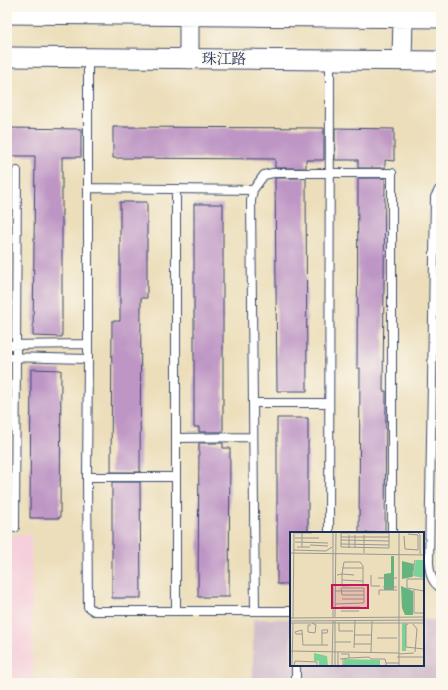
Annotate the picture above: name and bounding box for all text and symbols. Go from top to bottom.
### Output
street label: 珠江路 [201,49,247,68]
inset map [290,532,424,666]

